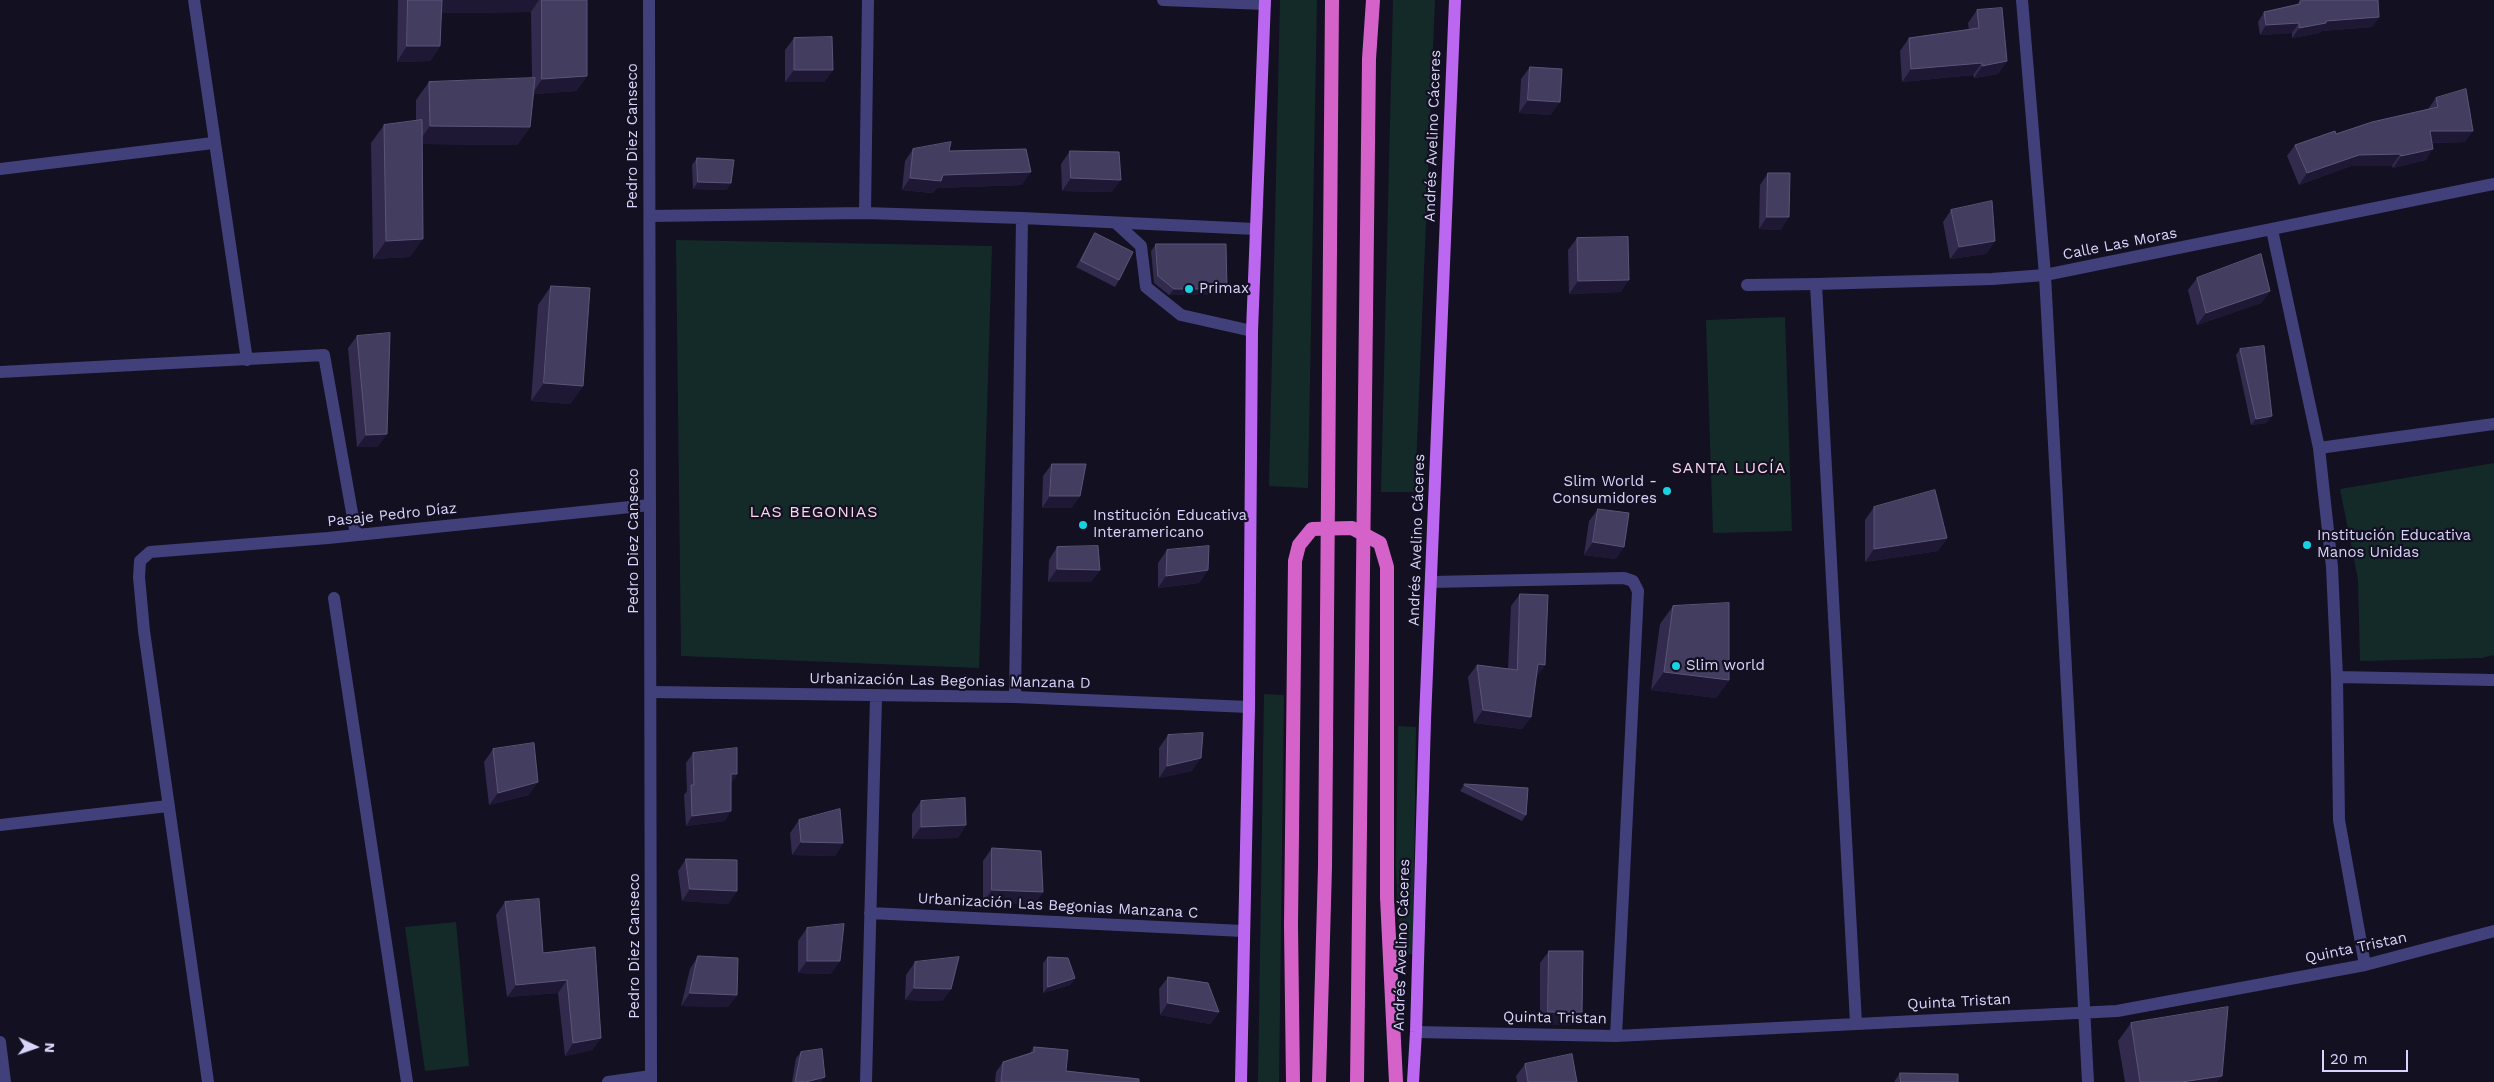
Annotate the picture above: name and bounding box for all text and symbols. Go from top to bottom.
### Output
street label: Andrés Avelino Cáceres [1421,50,1445,222]
street label: Pedro Diez Canseco [624,63,642,209]
street label: Calle Las Moras [2061,224,2179,264]
place label: Primax [1199,280,1249,298]
marker: Primax [1183,283,1195,295]
street label: Andrés Avelino Cáceres [1405,454,1429,626]
district label: SANTA LUCÍA [1670,458,1788,478]
street label: Pedro Diez Canseco [625,468,643,614]
place label: Slim World - Consumidores [1552,473,1657,508]
marker: Slim World - Consumidores [1661,485,1673,497]
street label: Pasaje Pedro Díaz [326,499,458,531]
district label: LAS BEGONIAS [748,502,880,522]
place label: Institución Educativa Interamericano [1093,507,1247,542]
marker: Institución Educativa Interamericano [1077,519,1089,531]
place label: Institución Educativa Manos Unidas [2317,527,2471,562]
marker: Institución Educativa Manos Unidas [2301,539,2313,551]
place label: Slim world [1686,657,1765,675]
marker: Slim world [1670,660,1682,672]
street label: Urbanización Las Begonias Manzana D [809,670,1091,692]
street label: Andrés Avelino Cáceres [1390,859,1414,1031]
street label: Pedro Diez Canseco [626,873,644,1019]
street label: Urbanización Las Begonias Manzana C [917,890,1199,922]
street label: Quinta Tristan [2303,928,2409,968]
street label: Quinta Tristan [1907,990,2011,1014]
street label: Quinta Tristan [1503,1008,1607,1028]
north arrow [10,1022,60,1072]
scale bar [2324,1040,2410,1072]
text: N [42,1042,58,1053]
text: 20 m [2330,1050,2368,1068]

